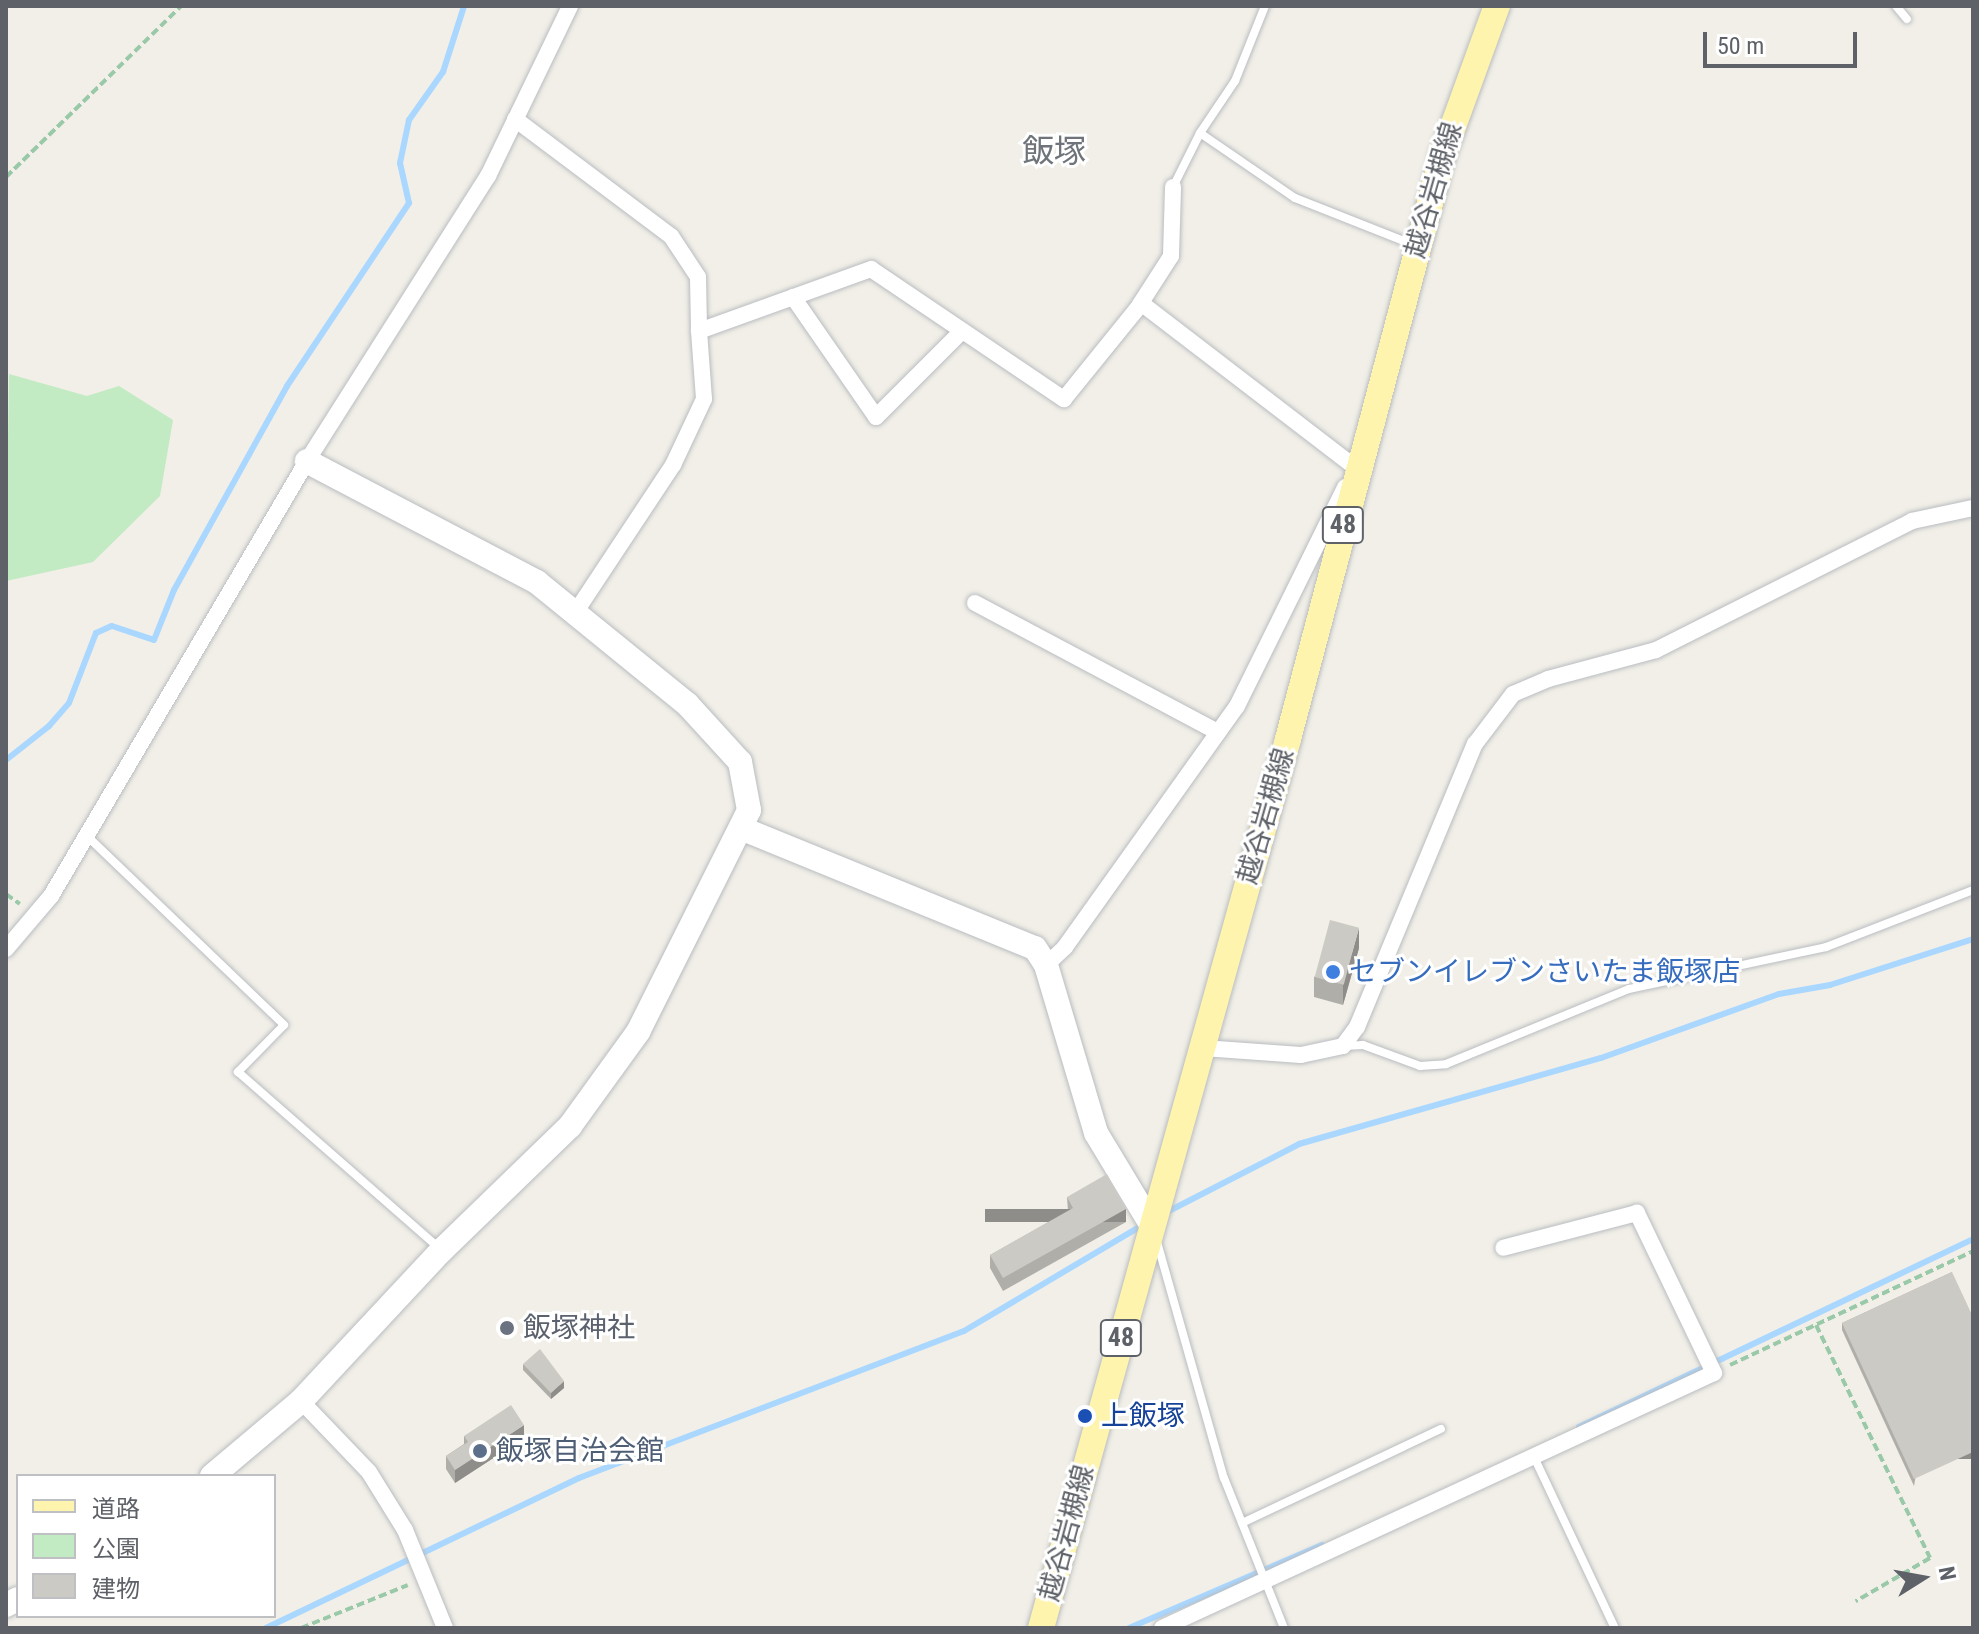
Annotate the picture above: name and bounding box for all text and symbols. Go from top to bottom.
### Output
scale bar [1707,16,1861,66]
text: 50 m [1717,32,1764,60]
street label: 越谷岩槻線 [1399,118,1469,262]
district label: 飯塚 [1022,132,1086,170]
road number: 48 [1321,503,1365,547]
street label: 越谷岩槻線 [1231,744,1301,888]
place label: セブンイレブンさいたま飯塚店 [1349,955,1741,989]
marker: セブンイレブンさいたま飯塚店 [1324,963,1342,981]
place label: 飯塚神社 [523,1311,635,1345]
road number: 48 [1099,1316,1143,1360]
marker: 飯塚神社 [498,1319,516,1337]
place label: 上飯塚 [1101,1399,1185,1433]
marker: 上飯塚 [1076,1407,1094,1425]
place label: 飯塚自治会館 [496,1434,664,1468]
marker: 飯塚自治会館 [471,1442,489,1460]
street label: 越谷岩槻線 [1033,1461,1101,1605]
legend [16,1474,276,1618]
text: 道路 [92,1495,140,1523]
text: 公園 [92,1535,140,1563]
north arrow [1883,1538,1963,1618]
text: N [1933,1564,1961,1582]
text: 建物 [92,1575,140,1603]

